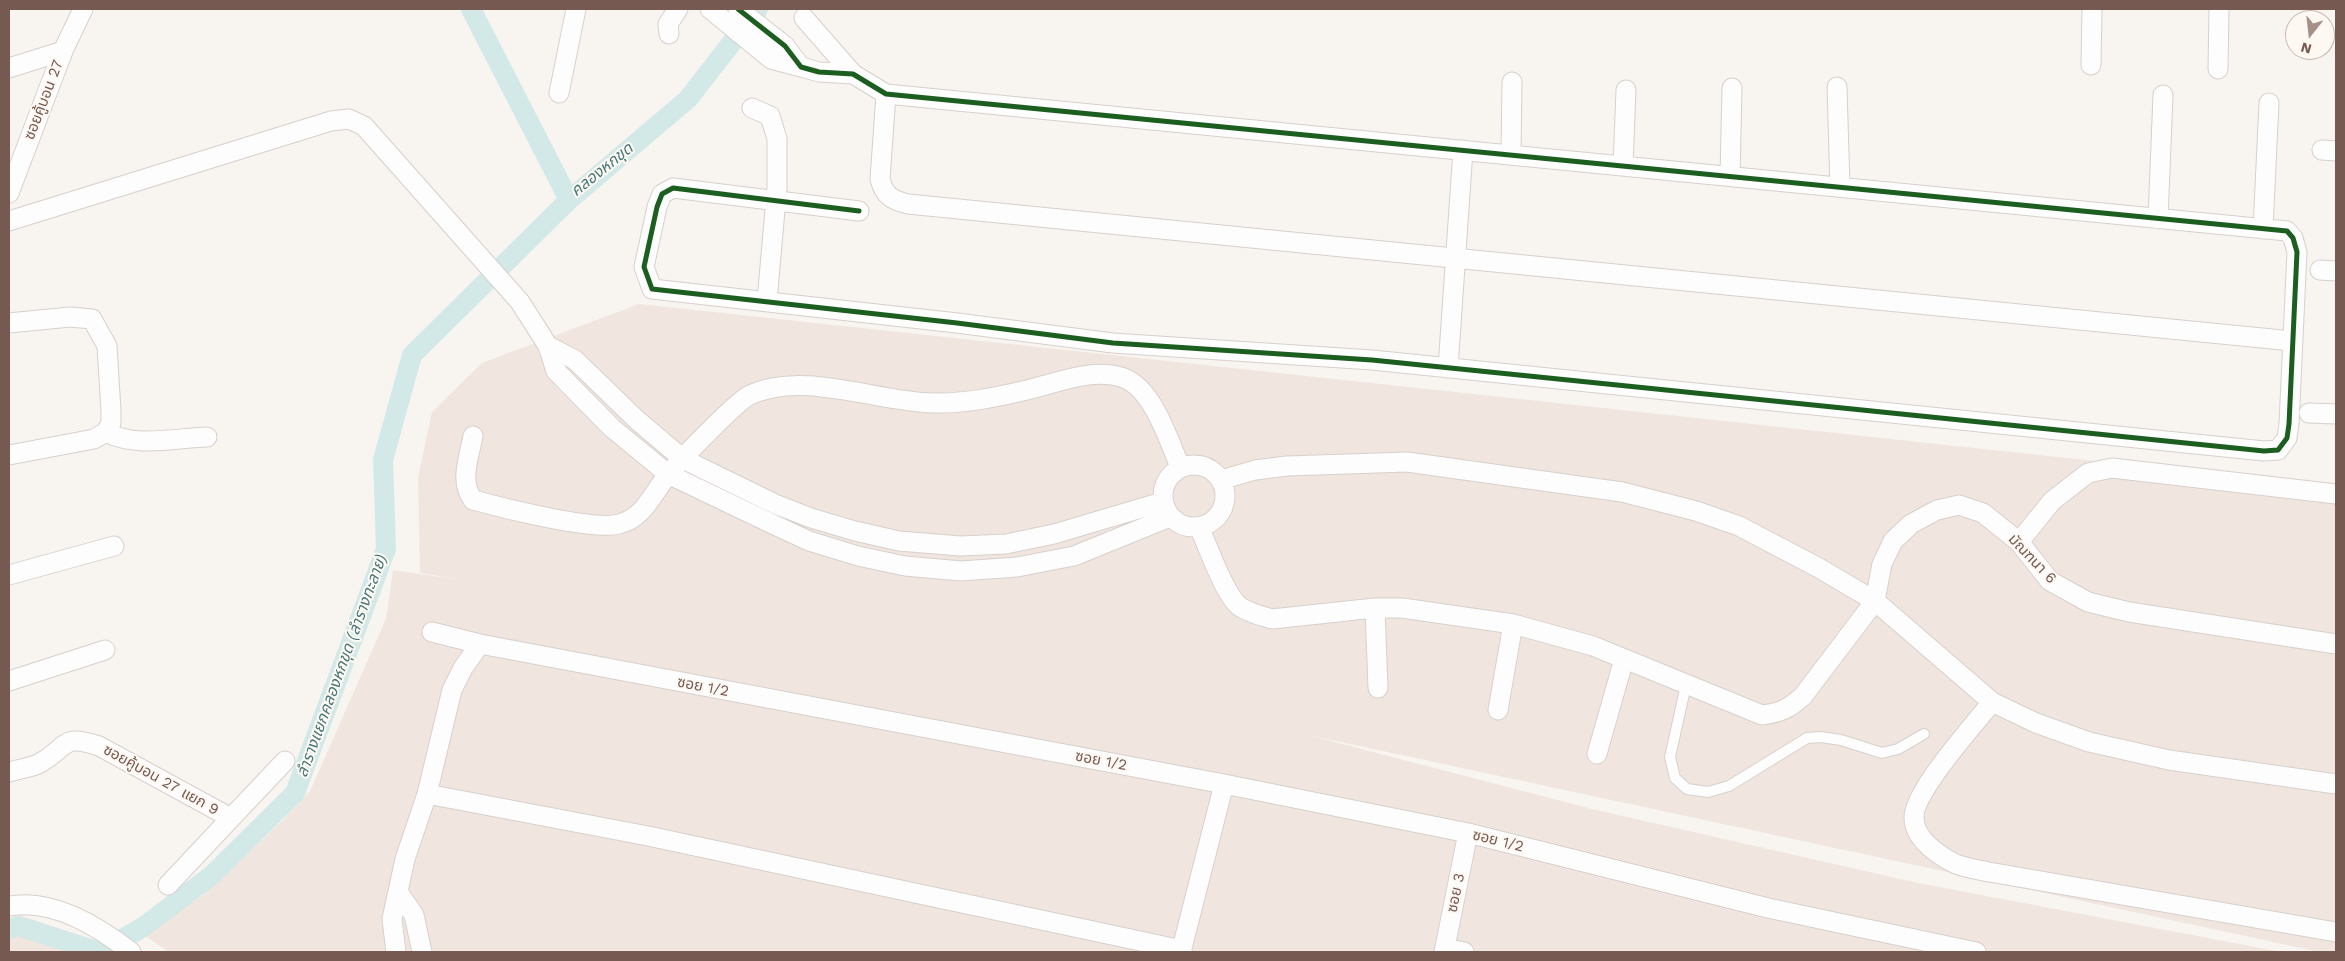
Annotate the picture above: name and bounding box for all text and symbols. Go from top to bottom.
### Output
north arrow [2285,10,2335,60]
text: N [2299,39,2313,58]
street label: ซอยคู้บอน 27 [21,58,67,142]
water label: คลองหกขุด [567,139,637,201]
street label: มัณฑนา 6 [2004,531,2060,587]
water label: ลำรางแยกคลองหกขุด (ลำรางทะลาย) [293,552,391,780]
street label: ซอย 1/2 [676,673,730,701]
street label: ซอยคู้บอน 27 แยก 9 [100,741,222,819]
street label: ซอย 1/2 [1074,747,1128,775]
street label: ซอย 1/2 [1471,826,1525,856]
street label: ซอย 3 [1443,872,1469,914]

